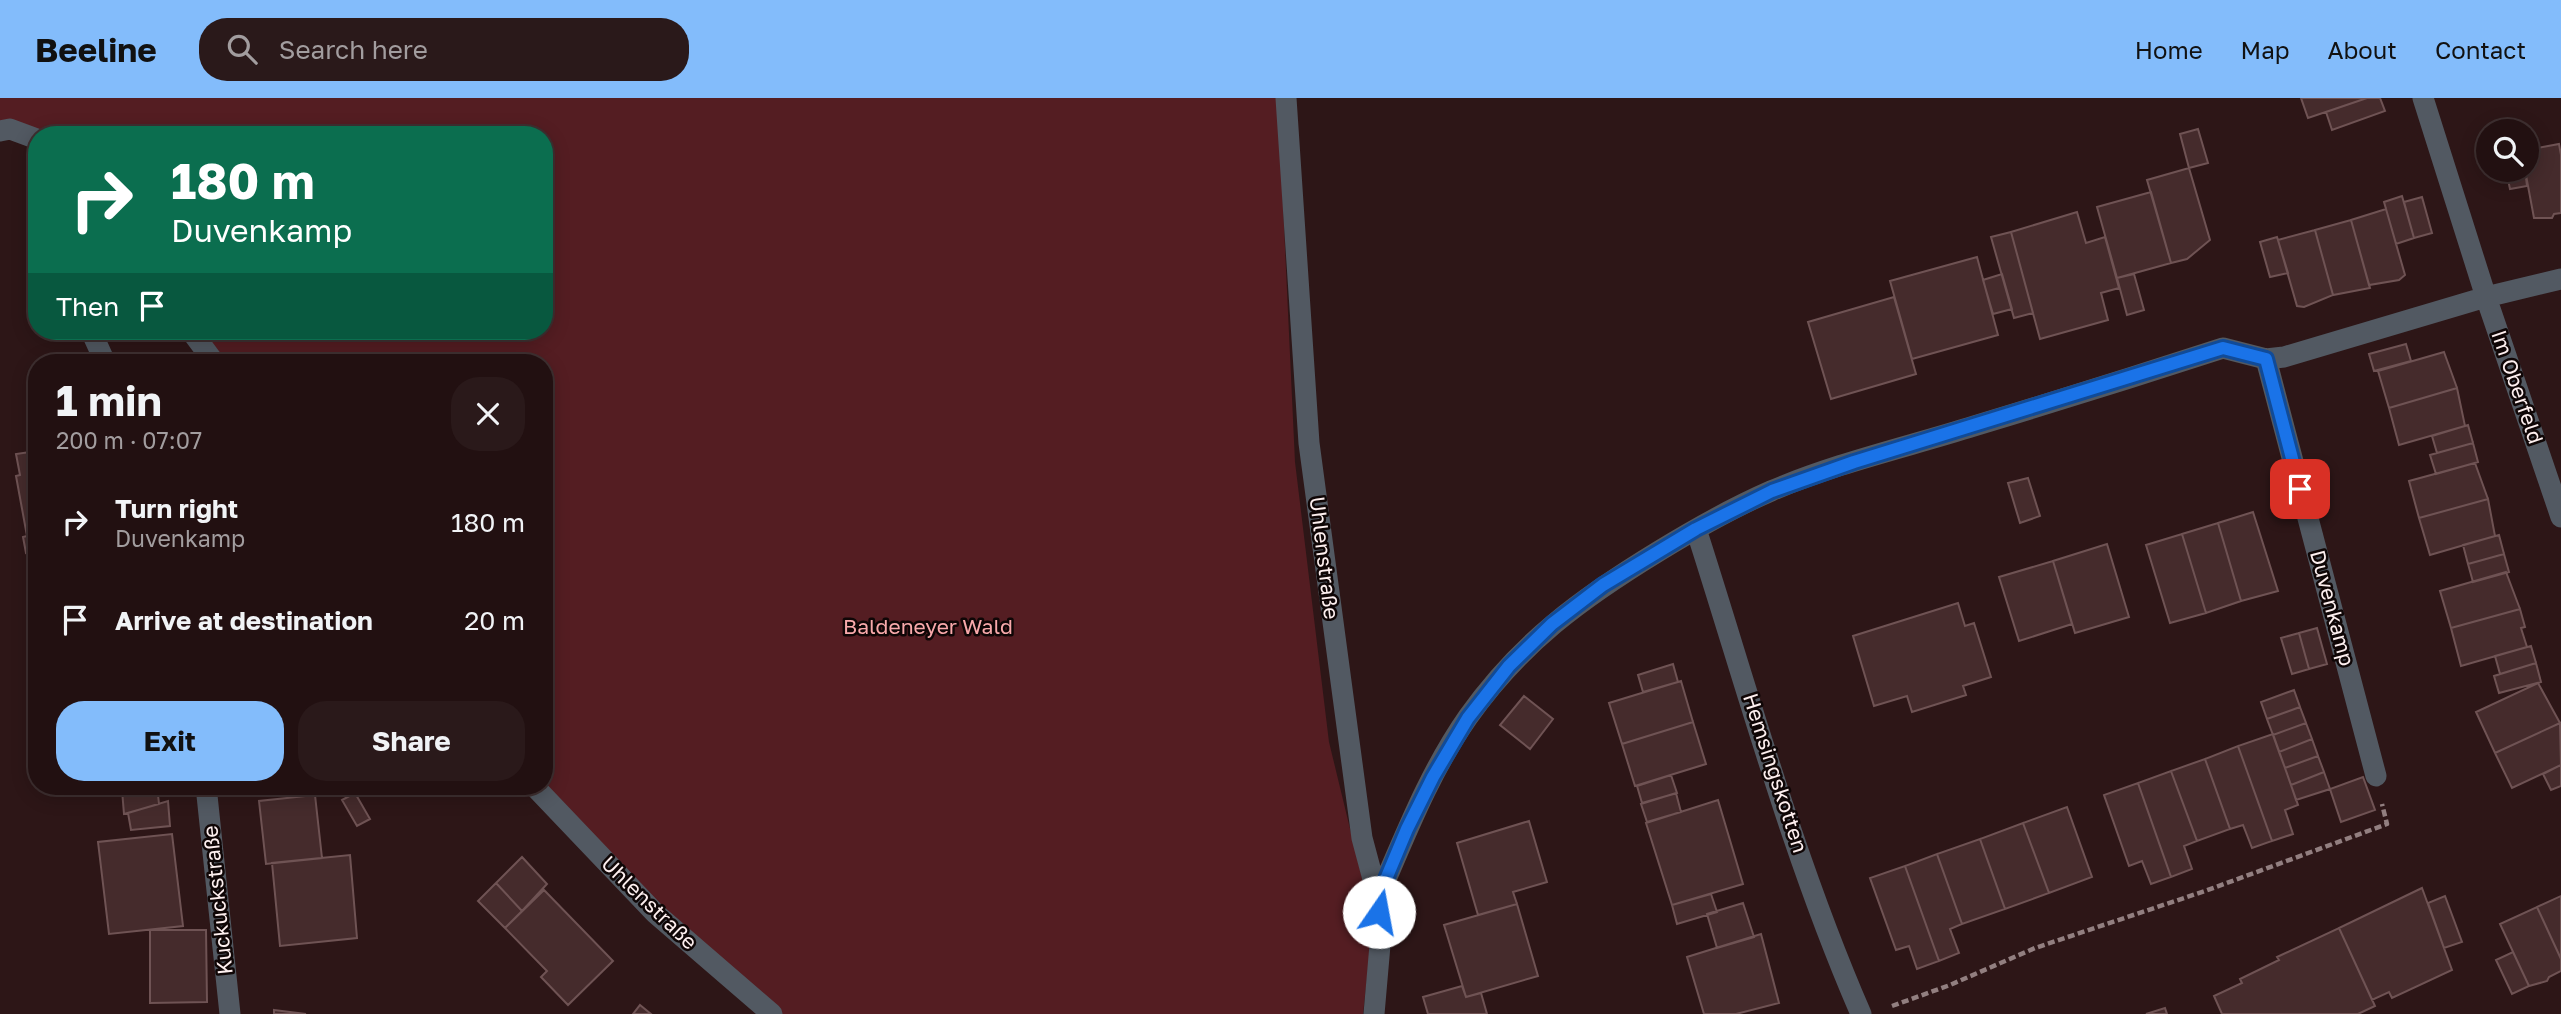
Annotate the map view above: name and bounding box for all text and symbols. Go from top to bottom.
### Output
search box [199,18,689,81]
text: Beeline [35,30,157,69]
icon: search [223,30,261,68]
text: Search here [279,34,428,65]
text: Home [2135,35,2203,64]
text: Map [2241,35,2290,64]
text: About [2328,35,2397,64]
text: Contact [2435,35,2526,64]
map controls [2476,119,2539,182]
button: search [2476,119,2539,182]
text: 180 m [171,151,315,210]
icon: right [56,154,147,245]
text: Duvenkamp [171,211,352,249]
icon: arrive [133,287,171,325]
text: Then [56,291,119,322]
street label: Im Oberfeld [2486,326,2550,447]
text: 1 min [56,375,162,425]
button: close [451,377,525,451]
text: 200 m · 07:07 [56,426,202,454]
pin [2270,459,2330,519]
icon: arrive [2281,470,2319,508]
text: Turn right [115,493,238,524]
street label: Uhlenstraße [1305,495,1345,621]
icon: right [56,503,94,541]
text: 180 m [451,507,525,538]
text: Duvenkamp [115,524,245,552]
street label: Duvenkamp [2305,547,2361,669]
icon: arrive [56,601,94,639]
text: Arrive at destination [115,605,373,636]
text: 20 m [464,605,525,636]
park label: Baldeneyer Wald [843,613,1013,639]
street label: Hemsingskotten [1738,690,1814,856]
button: Exit [56,701,284,781]
button: Share [298,701,525,781]
street label: Kuckuckstraße [196,824,238,976]
street label: Uhlenstraße [596,850,703,955]
position arrow [1342,875,1416,949]

